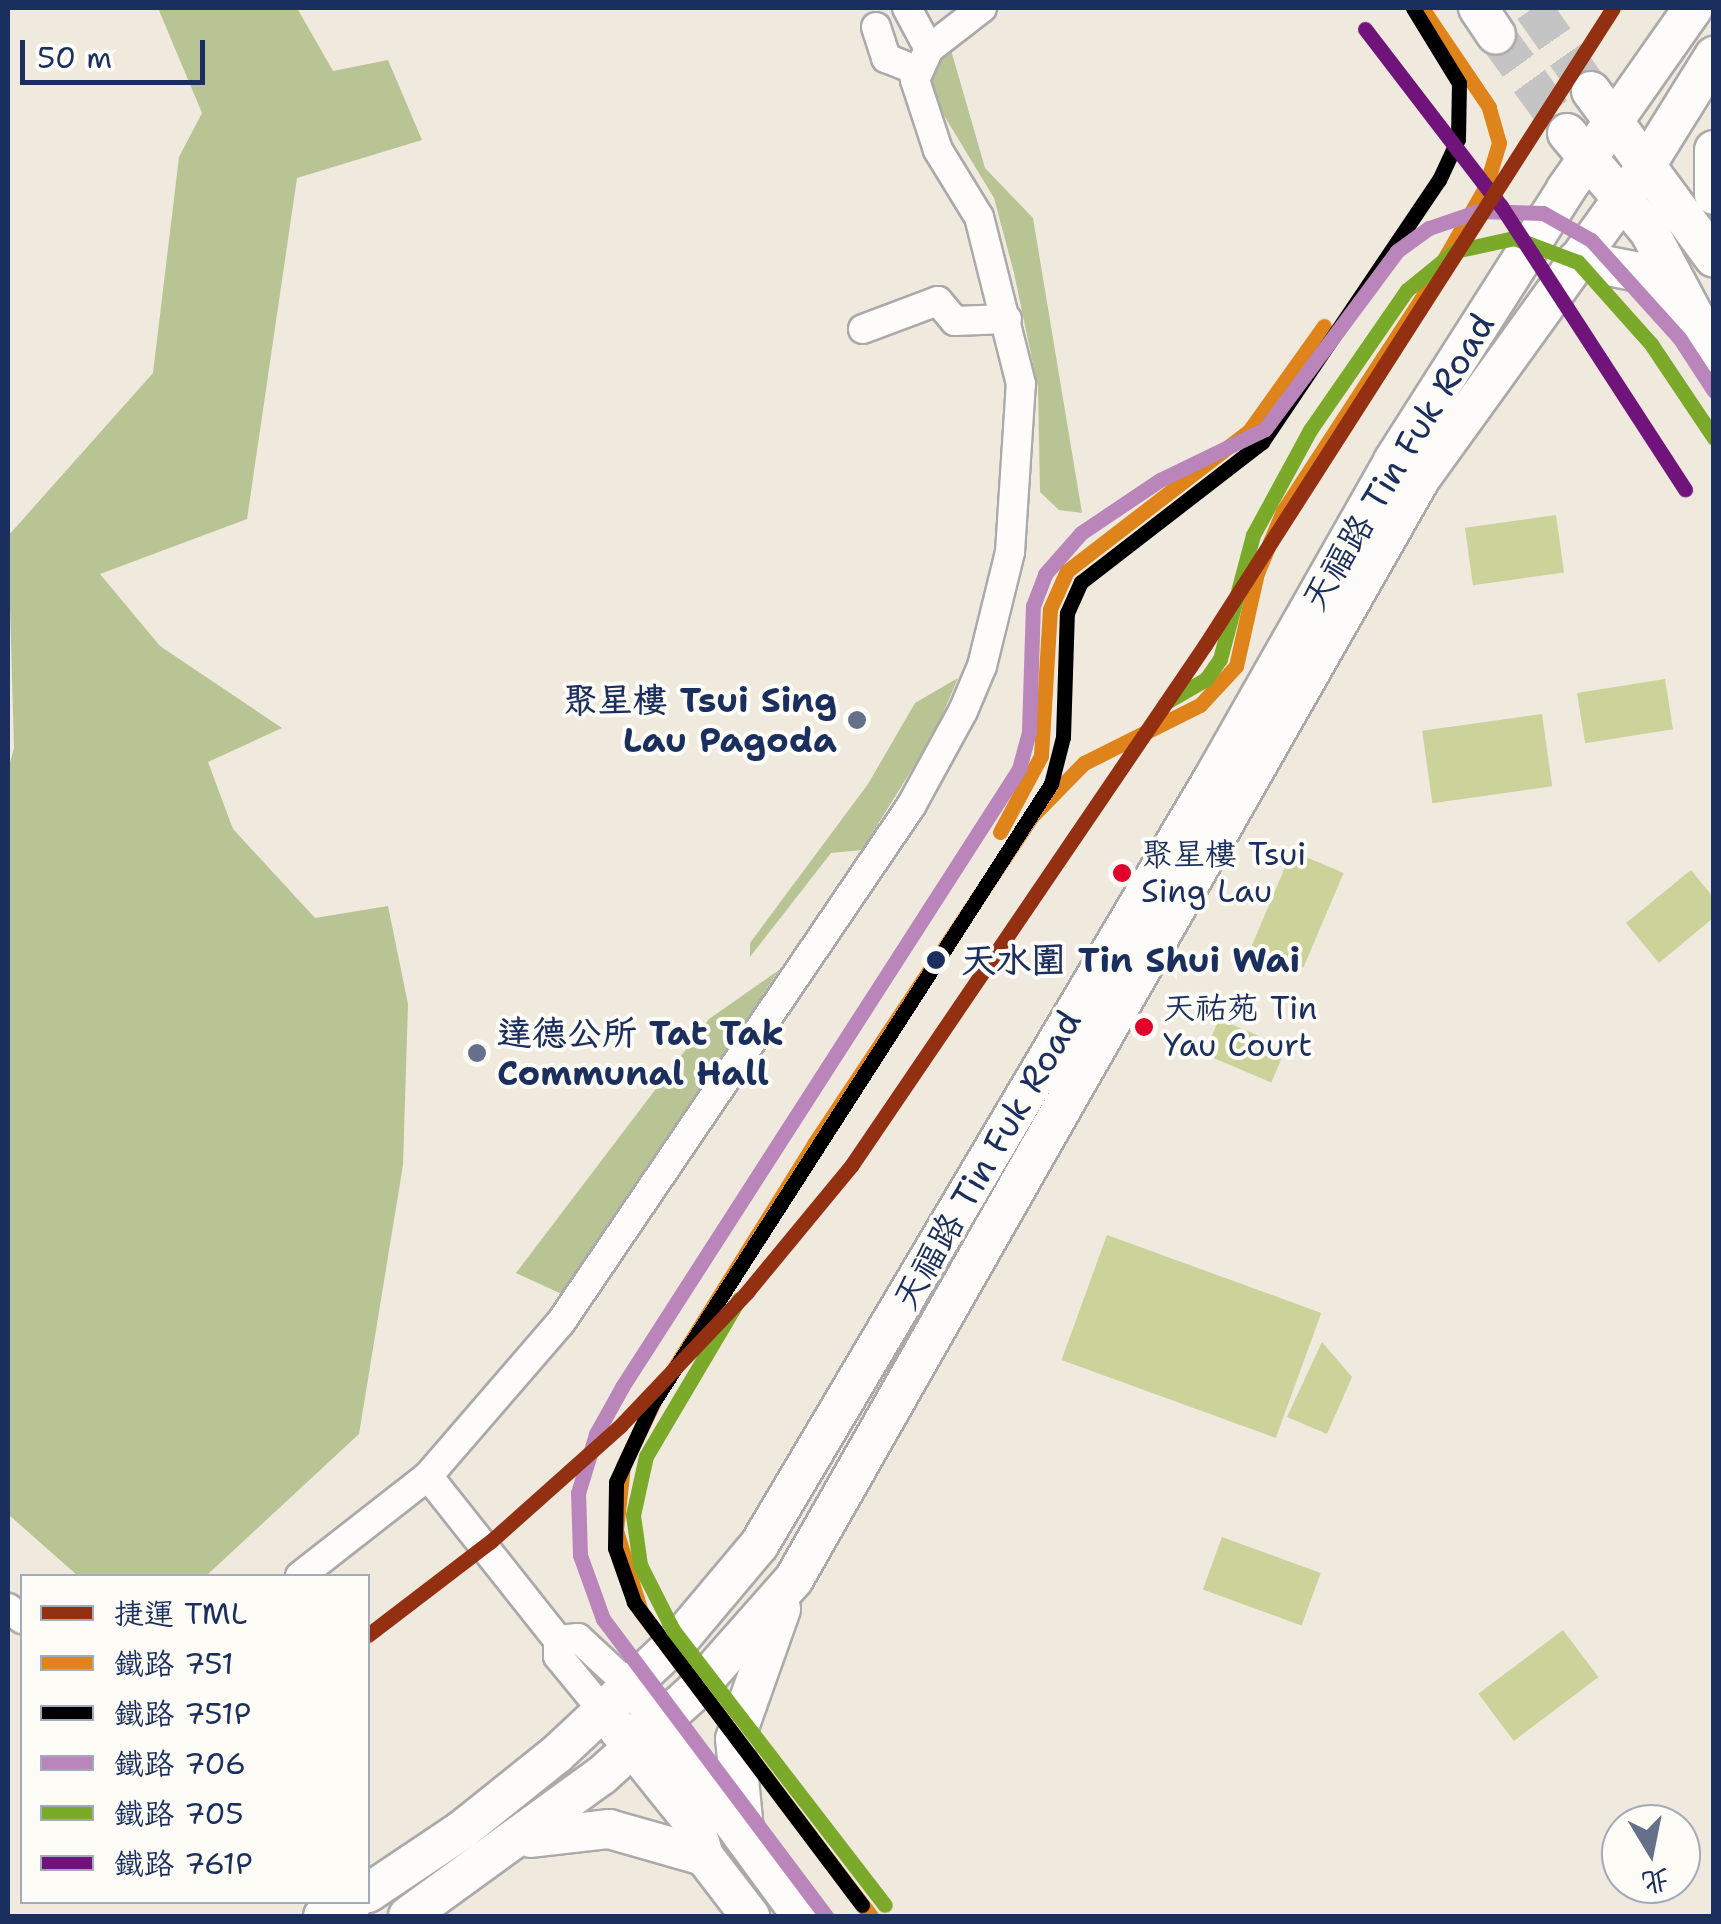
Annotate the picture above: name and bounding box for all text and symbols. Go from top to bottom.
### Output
scale bar [25,20,210,82]
text: 50 m [37,37,112,78]
street label: 天福路 Tin Fuk Road [1293,306,1503,618]
place label: 聚星樓 Tsui Sing Lau Pagoda [563,679,837,761]
marker: 聚星樓 Tsui Sing Lau Pagoda [846,709,868,731]
place label: 聚星樓 Tsui Sing Lau [1141,836,1306,911]
marker: 聚星樓 Tsui Sing Lau [1112,863,1132,883]
place label: 天水圍 Tin Shui Wai [961,939,1300,981]
marker: 天水圍 Tin Shui Wai [920,944,952,976]
place label: 天祐苑 Tin Yau Court [1163,990,1317,1065]
street label: 天福路 Tin Fuk Road [884,1003,1090,1317]
place label: 達德公所 Tat Tak Communal Hall [497,1012,784,1094]
marker: 天祐苑 Tin Yau Court [1134,1017,1154,1037]
marker: 達德公所 Tat Tak Communal Hall [466,1042,488,1064]
legend [20,1574,370,1904]
text: 捷運 TML [114,1593,247,1634]
text: 鐵路 751 [114,1643,234,1684]
text: 鐵路 751P [114,1693,251,1734]
text: 鐵路 706 [114,1743,246,1784]
text: 鐵路 705 [114,1793,244,1834]
north arrow [1601,1804,1701,1904]
text: 鐵路 761P [114,1843,253,1884]
text: 北 [1639,1860,1673,1903]

